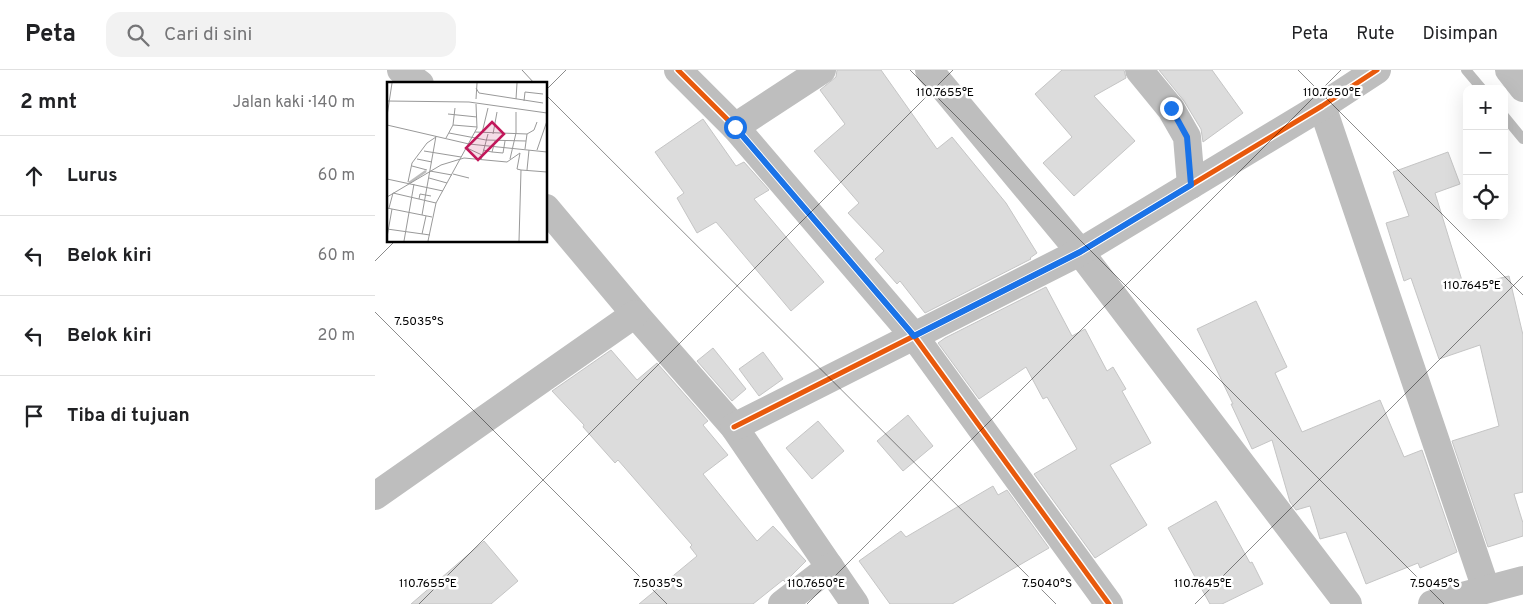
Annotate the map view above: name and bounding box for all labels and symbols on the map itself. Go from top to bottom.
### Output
inset map [387,82,547,242]
text: 110.7655°E [916,85,974,101]
text: 110.7650°E [1303,85,1361,101]
route end [1160,97,1183,120]
route start [724,116,747,139]
text: 110.7645°E [1443,278,1501,294]
text: 7.5035°S [394,314,444,330]
text: 110.7655°E [399,576,457,592]
text: 7.5035°S [633,576,683,592]
text: 110.7650°E [787,576,845,592]
text: 7.5040°S [1022,576,1072,592]
text: 110.7645°E [1174,576,1232,592]
text: 7.5045°S [1410,576,1460,592]

